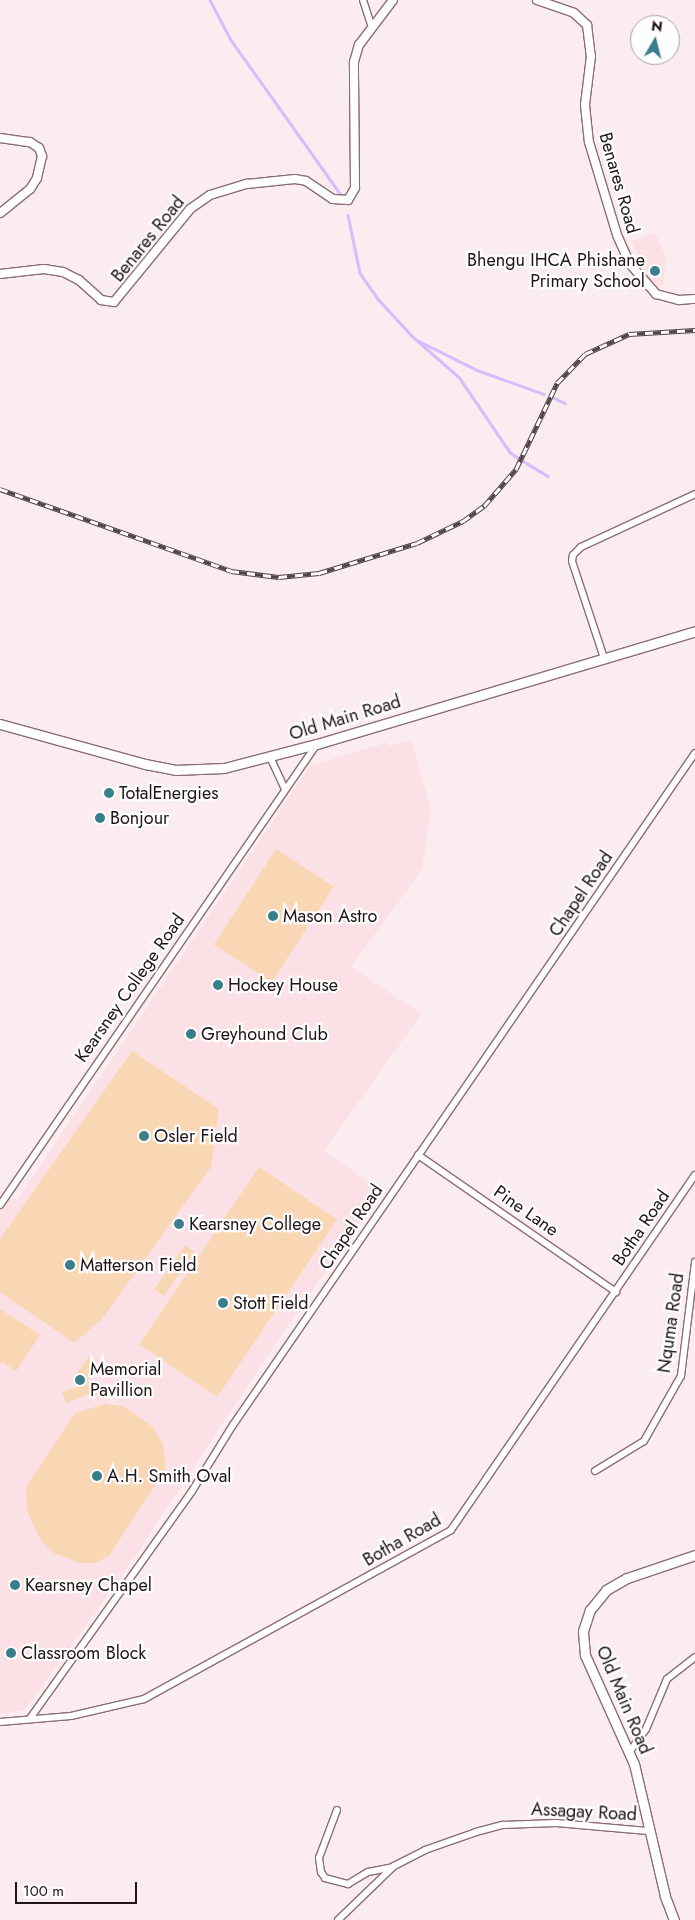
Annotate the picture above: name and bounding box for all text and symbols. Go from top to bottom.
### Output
north arrow [630,15,680,65]
text: N [650,15,664,37]
street label: Benares Road [594,130,644,236]
street label: Benares Road [107,192,189,286]
place label: Bhengu IHCA Phishane Primary School [467,250,645,292]
marker: Bhengu IHCA Phishane Primary School [649,265,661,277]
street label: Old Main Road [287,691,403,745]
place label: TotalEnergies [119,782,219,804]
marker: TotalEnergies [103,787,115,799]
place label: Bonjour [110,807,169,829]
marker: Bonjour [94,812,106,824]
street label: Chapel Road [545,847,617,941]
place label: Mason Astro [283,905,377,927]
street label: Kearsney College Road [71,910,189,1066]
marker: Mason Astro [267,910,279,922]
place label: Hockey House [228,974,338,996]
marker: Hockey House [212,979,224,991]
place label: Greyhound Club [201,1023,328,1045]
marker: Greyhound Club [185,1028,197,1040]
place label: Osler Field [154,1125,238,1147]
marker: Osler Field [138,1130,150,1142]
street label: Chapel Road [315,1180,387,1274]
street label: Pine Lane [489,1181,563,1241]
street label: Botha Road [608,1186,674,1270]
place label: Kearsney College [189,1213,321,1235]
marker: Kearsney College [173,1218,185,1230]
place label: Matterson Field [80,1254,197,1276]
marker: Matterson Field [64,1259,76,1271]
street label: Nquma Road [653,1272,689,1374]
place label: Stott Field [233,1292,308,1314]
marker: Stott Field [217,1297,229,1309]
place label: Memorial Pavillion [90,1359,161,1402]
marker: Memorial Pavillion [74,1374,86,1386]
place label: A.H. Smith Oval [107,1465,231,1487]
marker: A.H. Smith Oval [91,1470,103,1482]
street label: Botha Road [359,1509,445,1571]
place label: Kearsney Chapel [25,1574,152,1596]
marker: Kearsney Chapel [9,1579,21,1591]
place label: Classroom Block [21,1642,146,1664]
street label: Old Main Road [591,1643,657,1757]
marker: Classroom Block [5,1647,17,1659]
street label: Assagay Road [530,1798,638,1826]
scale bar [18,1872,140,1904]
text: 100 m [23,1880,64,1902]

